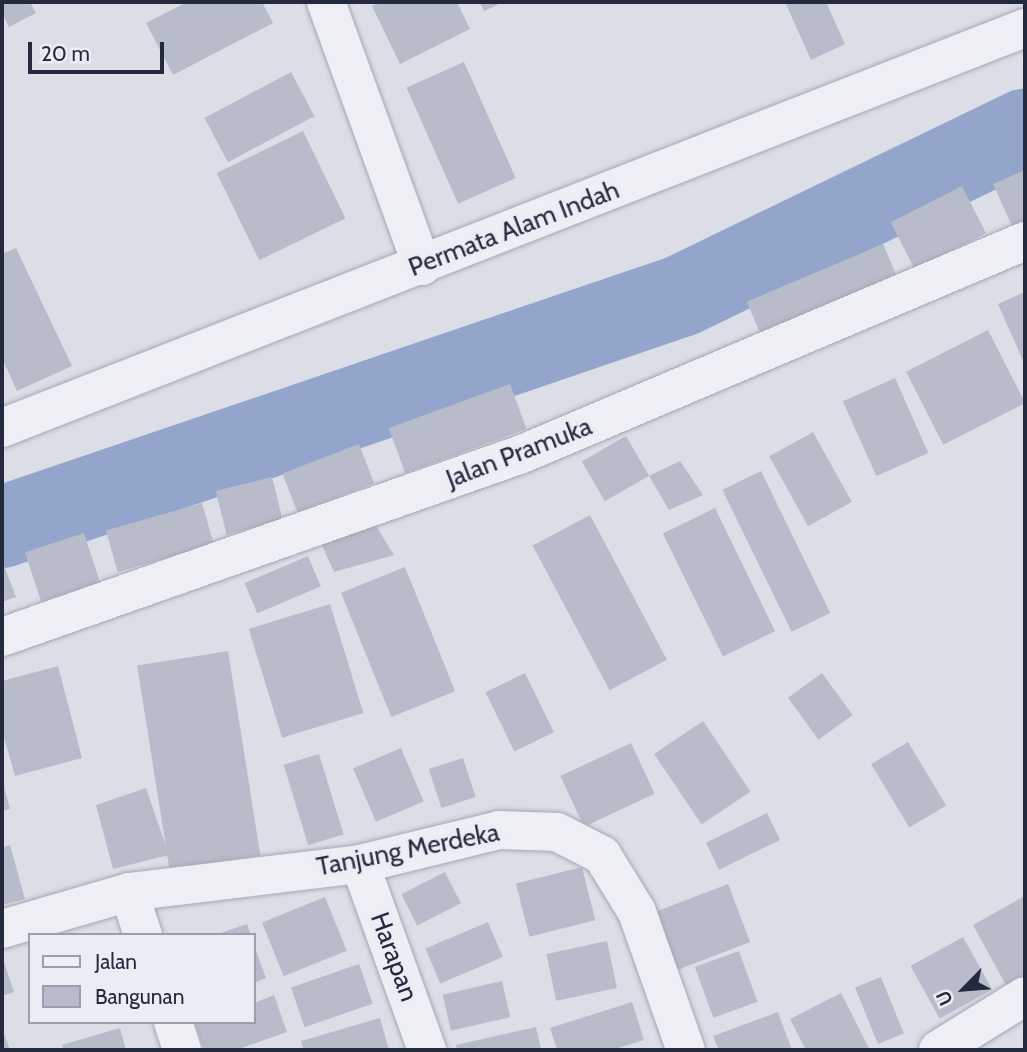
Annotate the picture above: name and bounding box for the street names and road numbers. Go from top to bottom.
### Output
street label: Permata Alam Indah [404,174,624,284]
street label: Jalan Pramuka [442,411,596,495]
street label: Tanjung Merdeka [314,817,502,883]
street label: Harapan [364,908,424,1006]

